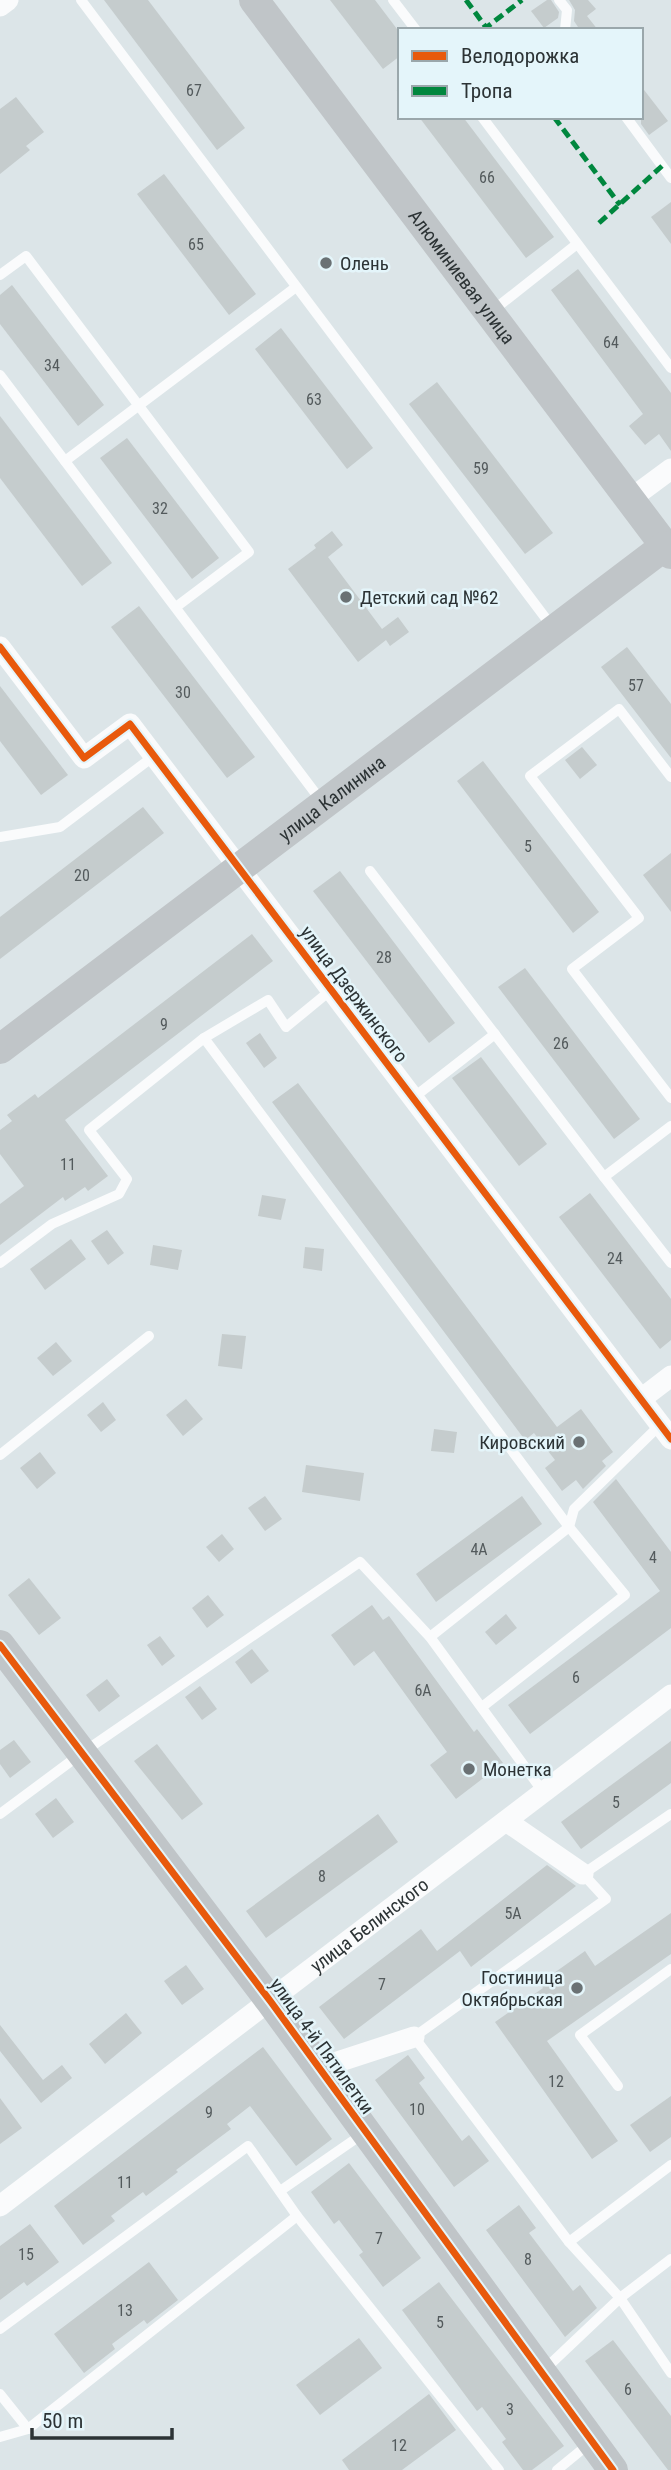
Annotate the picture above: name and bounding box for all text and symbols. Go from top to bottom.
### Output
legend [398,28,643,119]
text: Велодорожка [461,44,579,68]
text: Тропа [461,79,512,103]
house number: 67 [186,81,202,100]
house number: 66 [479,168,495,187]
street label: Алюминиевая улица [404,205,520,348]
house number: 65 [188,235,204,254]
place label: Олень [340,252,389,275]
marker: Олень [318,255,334,271]
house number: 64 [603,333,619,352]
house number: 34 [44,356,60,375]
house number: 63 [306,390,322,409]
house number: 59 [473,459,489,478]
house number: 32 [152,499,168,518]
place label: Детский сад №62 [360,586,498,609]
marker: Детский сад №62 [338,589,354,605]
house number: 57 [628,676,644,695]
house number: 30 [175,683,191,702]
street label: улица Калинина [274,750,390,846]
house number: 5 [524,837,532,856]
house number: 20 [74,866,90,885]
street label: улица Дзержинского [295,921,413,1067]
house number: 28 [376,948,392,967]
house number: 9 [160,1015,168,1034]
house number: 26 [553,1034,569,1053]
house number: 11 [60,1155,76,1174]
house number: 24 [607,1249,623,1268]
place label: Кировский [479,1431,565,1454]
marker: Кировский [571,1434,587,1450]
house number: 4А [470,1540,488,1559]
house number: 4 [649,1548,657,1567]
house number: 6 [572,1668,580,1687]
house number: 6А [414,1681,432,1700]
place label: Монетка [483,1758,552,1781]
marker: Монетка [461,1761,477,1777]
house number: 5 [612,1793,620,1812]
house number: 8 [318,1867,326,1886]
street label: улица Белинского [305,1873,433,1977]
house number: 5А [504,1904,522,1923]
place label: Гостиница Октябрьская [462,1966,563,2011]
street label: улица 4-й Пятилетки [265,1973,379,2119]
house number: 7 [378,1975,386,1994]
marker: Гостиница Октябрьская [569,1980,585,1996]
house number: 12 [548,2072,564,2091]
house number: 10 [409,2100,425,2119]
house number: 9 [205,2103,213,2122]
house number: 11 [117,2173,133,2192]
house number: 7 [375,2229,383,2248]
house number: 15 [18,2245,34,2264]
house number: 8 [524,2250,532,2269]
house number: 13 [117,2301,133,2320]
house number: 5 [436,2313,444,2332]
house number: 6 [624,2380,632,2399]
scale bar [32,2396,172,2440]
house number: 3 [506,2400,514,2419]
text: 50 m [42,2409,83,2433]
house number: 12 [391,2436,407,2455]

